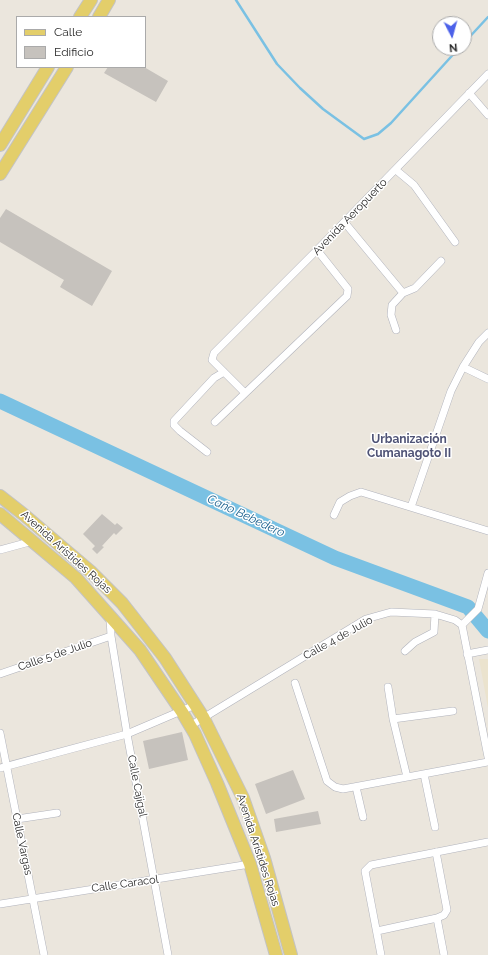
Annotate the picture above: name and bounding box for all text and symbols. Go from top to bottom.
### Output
legend [16,16,146,68]
north arrow [432,16,472,56]
text: Calle [54,25,82,39]
text: N [448,41,458,54]
text: Edificio [54,45,94,59]
street label: Avenida Aeropuerto [310,176,390,258]
district label: Urbanización Cumanagoto II [367,432,451,460]
water label: Caño Bebedero [205,492,287,540]
street label: Avenida Arístides Rojas [18,508,114,596]
street label: Calle 4 de Julio [301,613,375,663]
street label: Calle 5 de Julio [16,636,94,674]
street label: Calle Cajigal [125,754,149,818]
street label: Avenida Arístides Rojas [234,792,282,908]
street label: Calle Vargas [9,812,35,876]
street label: Calle Caracol [91,873,159,895]

